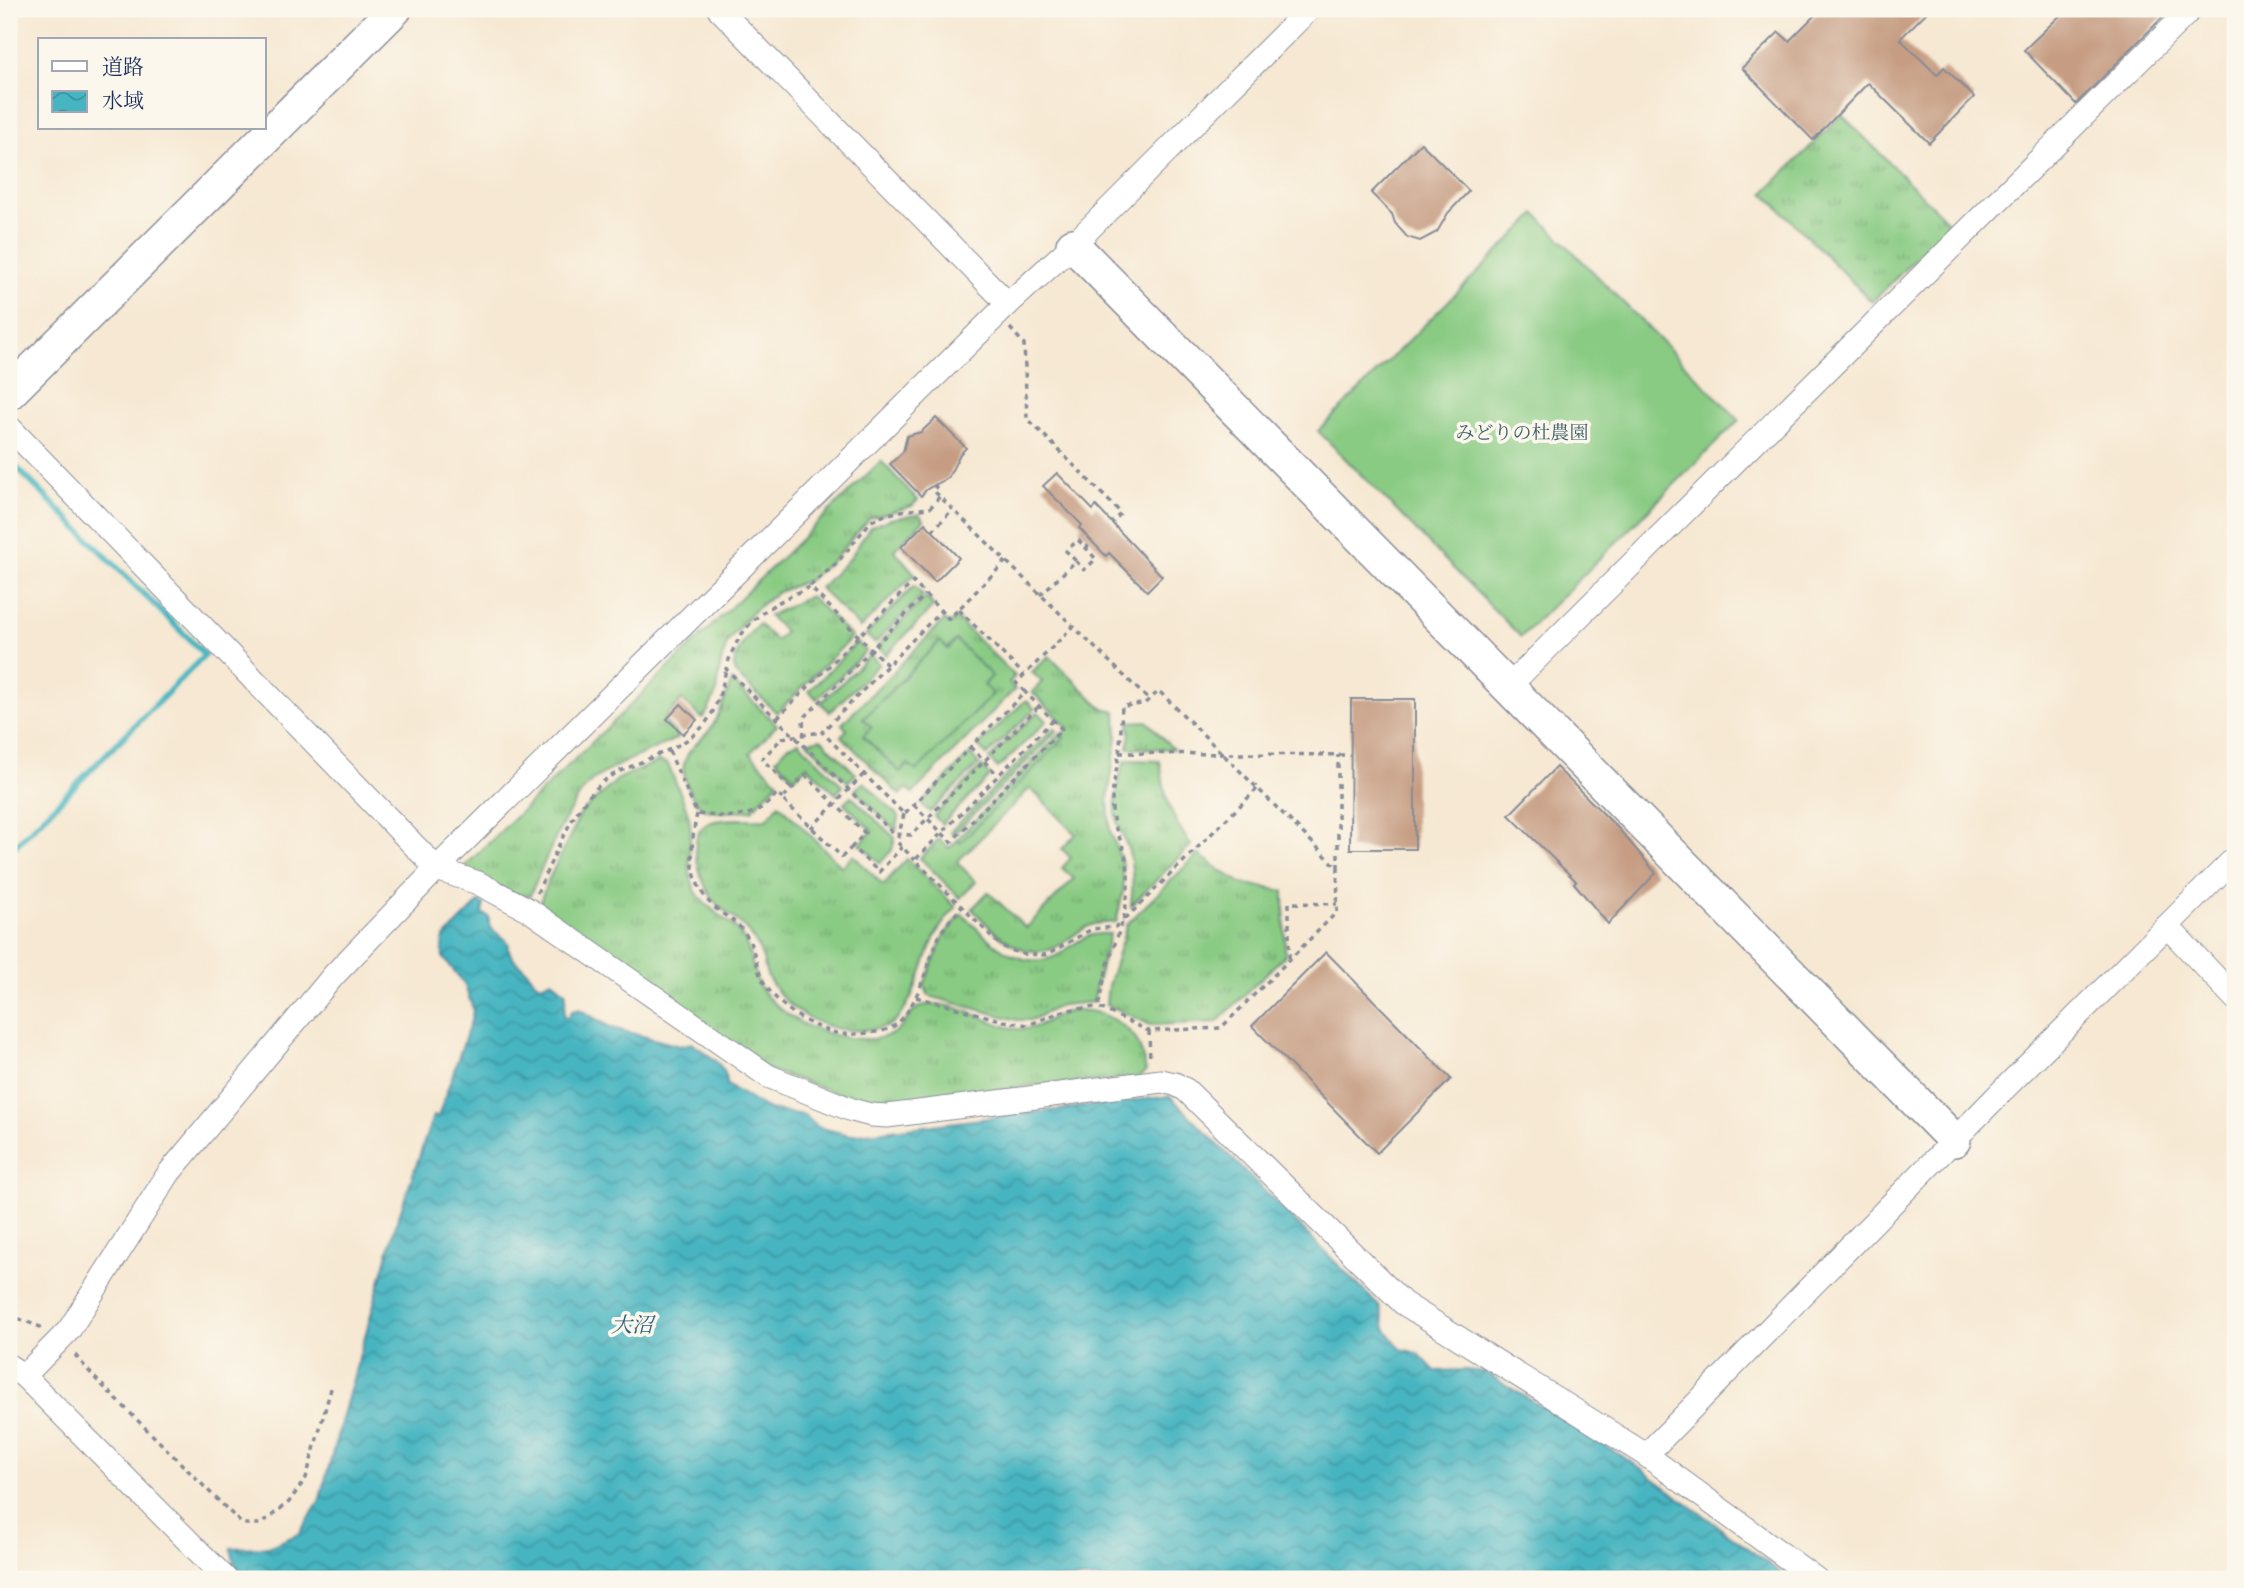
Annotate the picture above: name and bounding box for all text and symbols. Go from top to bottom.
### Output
legend [38,38,266,130]
text: 道路 [102,55,144,82]
text: 水域 [102,89,144,116]
park label: みどりの杜農園 [1455,422,1589,446]
water label: 大沼 [611,1313,656,1340]

